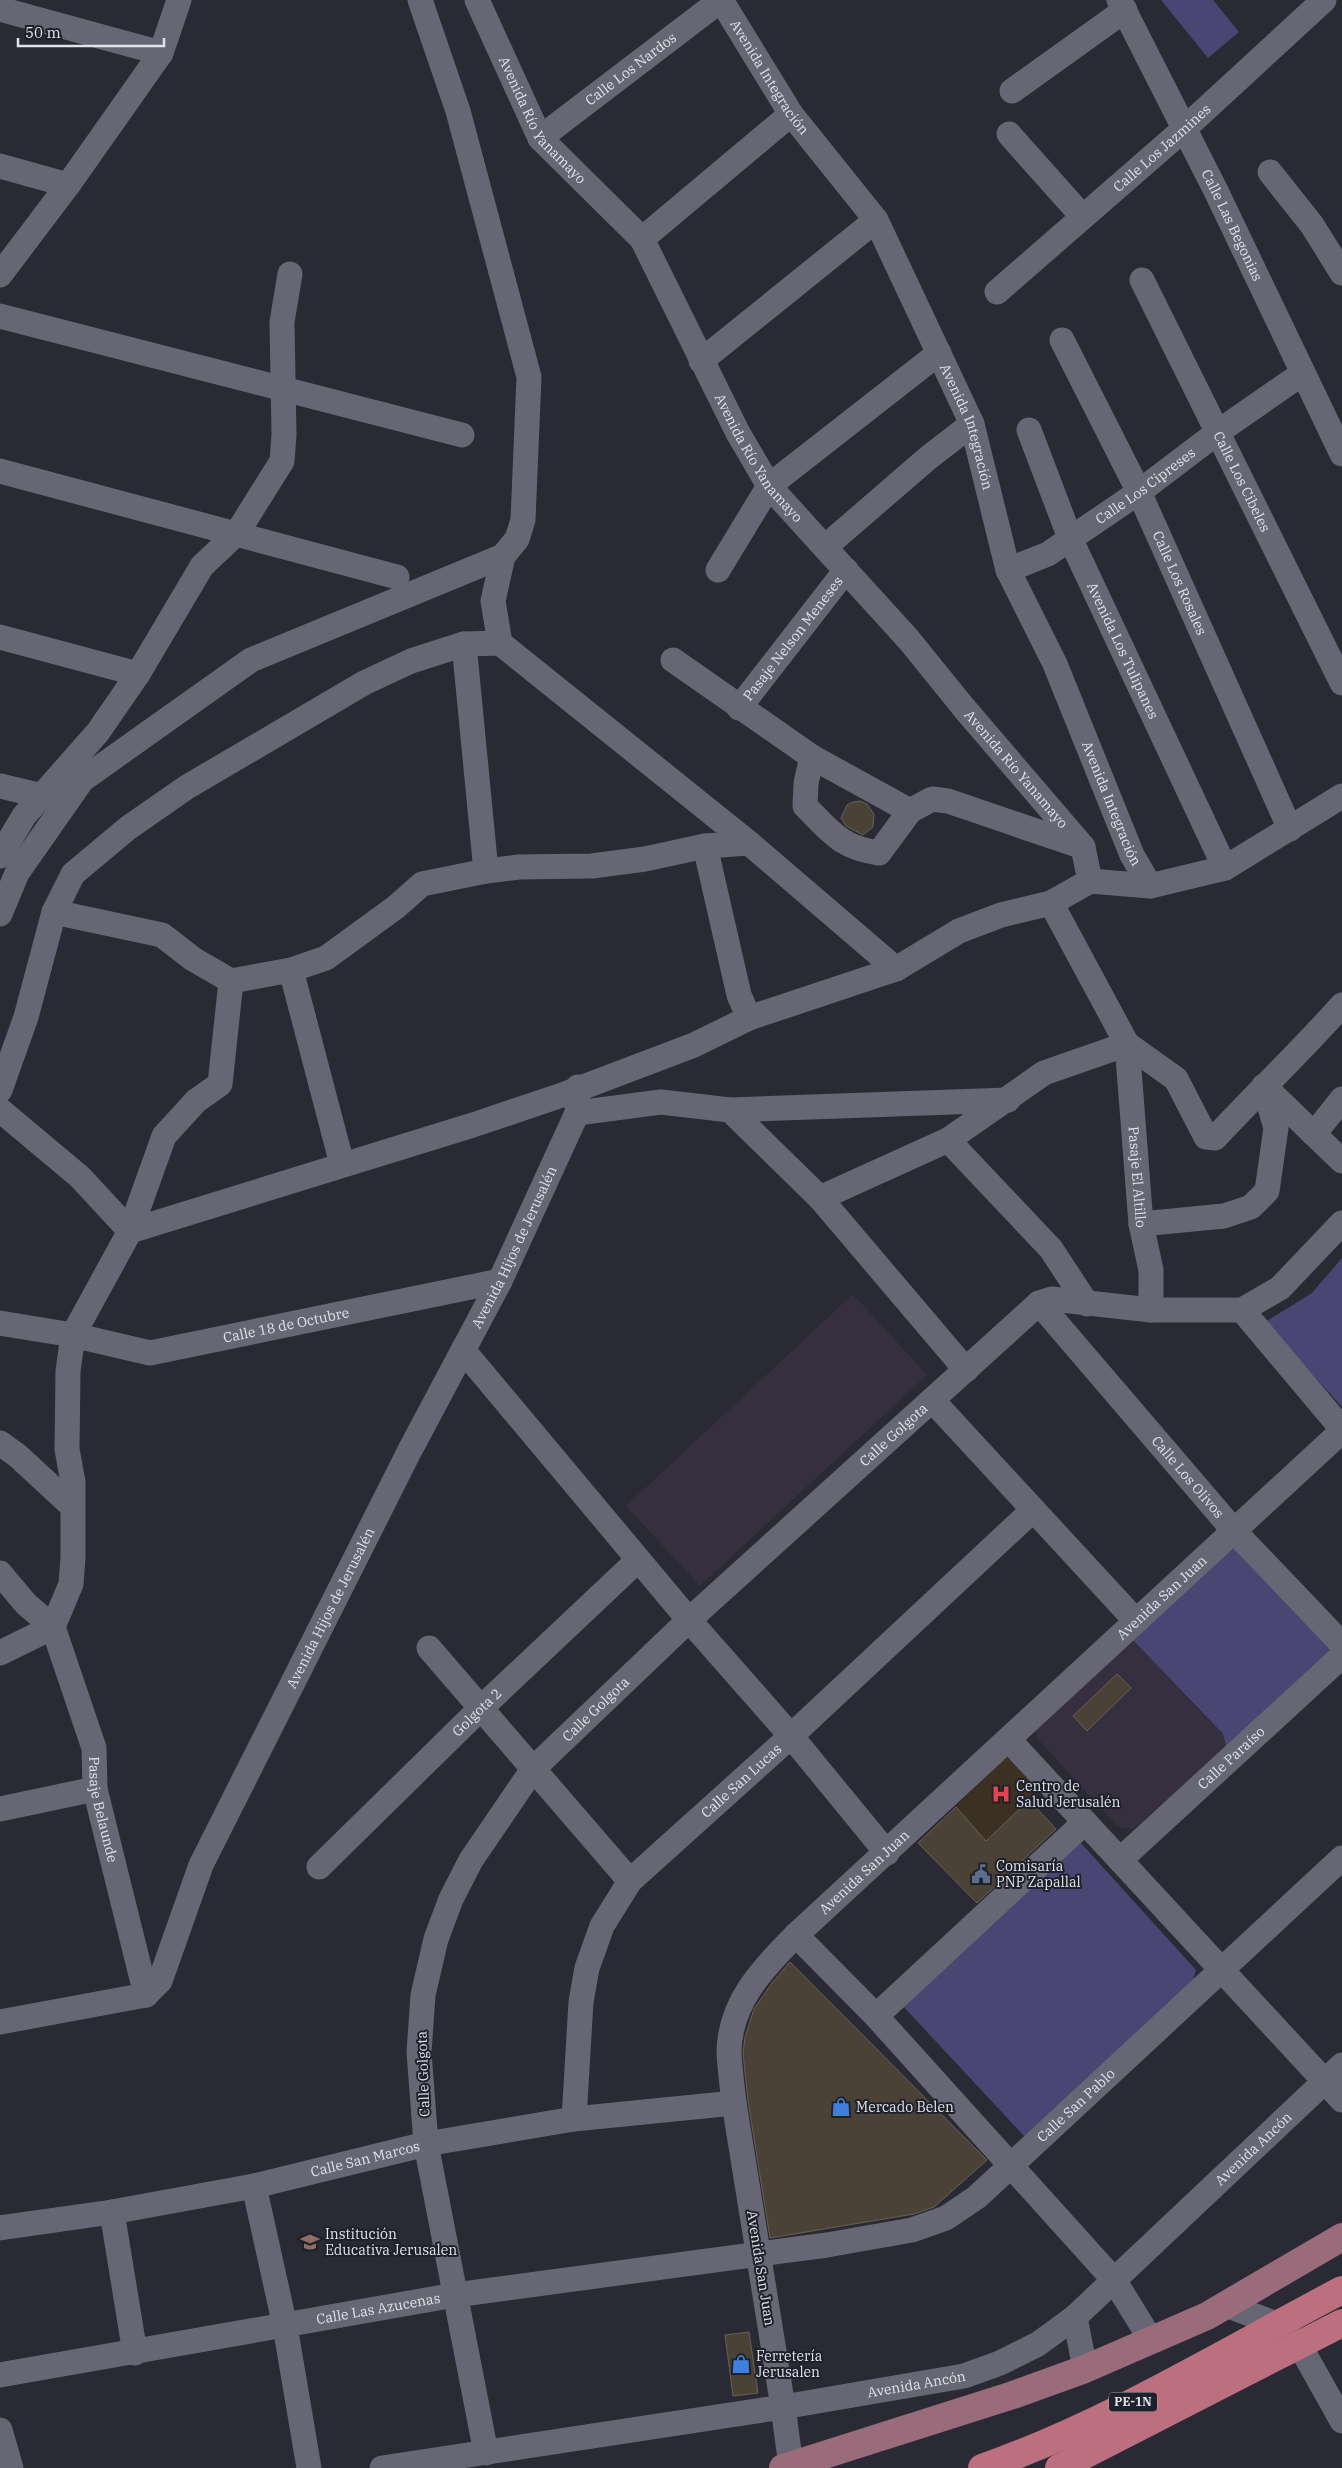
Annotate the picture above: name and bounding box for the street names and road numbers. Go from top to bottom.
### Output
street label: Avenida Integración [726,16,813,138]
street label: Calle Los Nardos [581,28,680,109]
street label: Avenida Río Yanamayo [495,53,590,188]
street label: Calle Los Jazmines [1109,100,1215,196]
street label: Calle Las Begonias [1197,166,1267,284]
street label: Avenida Integración [936,361,997,492]
street label: Avenida Río Yanamayo [711,391,807,526]
street label: Calle Los Cibeles [1209,428,1275,535]
street label: Calle Los Cipreses [1092,443,1199,528]
street label: Calle Los Rosales [1149,528,1211,638]
street label: Pasaje Nelson Meneses [739,573,847,704]
street label: Avenida Los Tulipanes [1083,579,1163,722]
street label: Avenida Río Yanamayo [961,706,1072,832]
street label: Avenida Integración [1078,738,1145,869]
street label: Pasaje El Altillo [1124,1126,1150,1228]
street label: Avenida Hijos de Jerusalén [467,1163,561,1332]
street label: Calle 18 de Octubre [222,1303,351,1347]
street label: Calle Golgota [856,1399,932,1470]
street label: Calle Los Olivos [1148,1432,1228,1522]
street label: Avenida Hijos de Jerusalén [282,1524,378,1692]
street label: Avenida San Juan [1113,1551,1211,1644]
street label: Calle Golgota [558,1673,633,1745]
street label: Golgota 2 [448,1684,505,1740]
street label: Calle Paraíso [1194,1722,1269,1793]
street label: Calle San Lucas [697,1740,785,1822]
street label: Pasaje Belaunde [85,1756,122,1864]
street label: Avenida San Juan [815,1826,913,1918]
street label: Calle Golgota [412,2030,433,2117]
street label: Calle San Pablo [1033,2064,1119,2146]
street label: Avenida Ancón [1211,2108,1296,2189]
street label: Calle San Marcos [309,2137,422,2181]
street label: Avenida San Juan [743,2209,779,2327]
street label: Calle Las Azucenas [315,2289,442,2328]
street label: Avenida Ancón [866,2367,967,2401]
road number: PE-1N [1109,2392,1157,2412]

